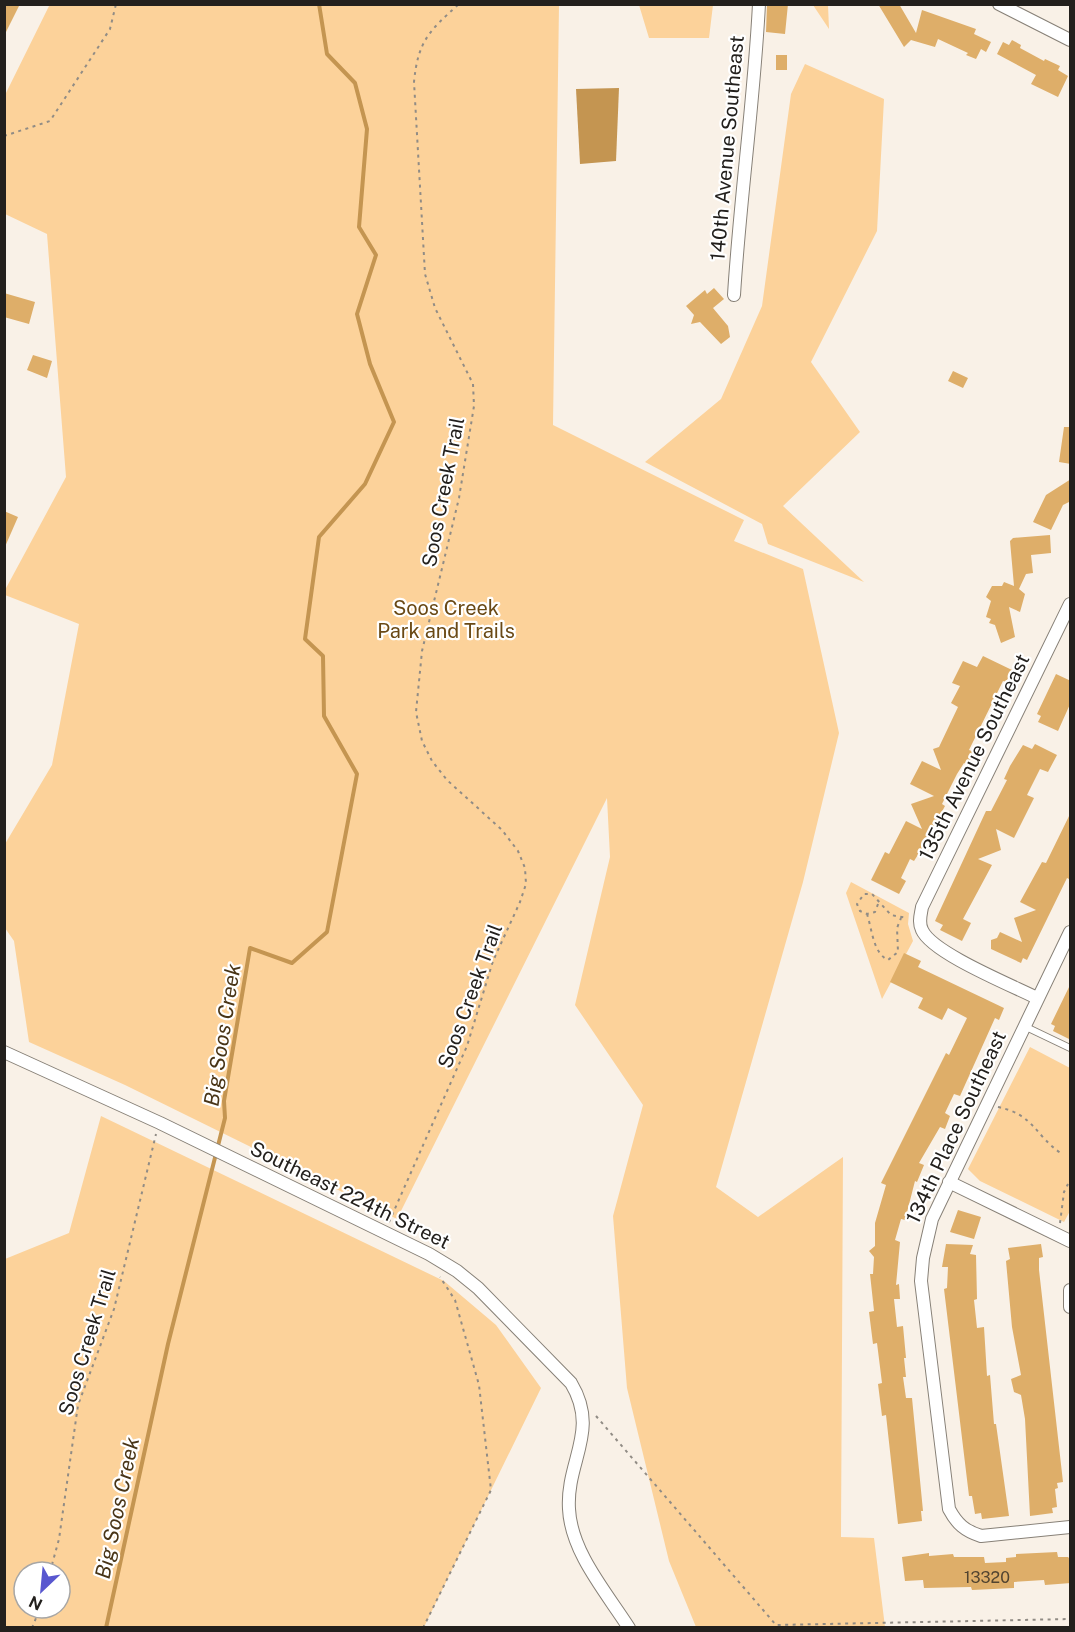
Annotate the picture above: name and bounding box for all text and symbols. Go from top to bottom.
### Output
street label: 140th Avenue Southeast [705,34,749,262]
street label: Soos Creek Trail [417,415,469,569]
park label: Soos Creek Park and Trails [377,596,515,643]
street label: 135th Avenue Southeast [914,650,1034,864]
street label: Soos Creek Trail [433,921,507,1071]
water label: Big Soos Creek [198,961,246,1108]
street label: 134th Place Southeast [901,1027,1011,1227]
street label: Southeast 224th Street [246,1136,454,1254]
street label: Soos Creek Trail [53,1266,121,1418]
water label: Big Soos Creek [90,1434,144,1581]
north arrow [12,1560,72,1620]
house number: 13320 [964,1568,1010,1587]
text: N [26,1592,45,1614]

